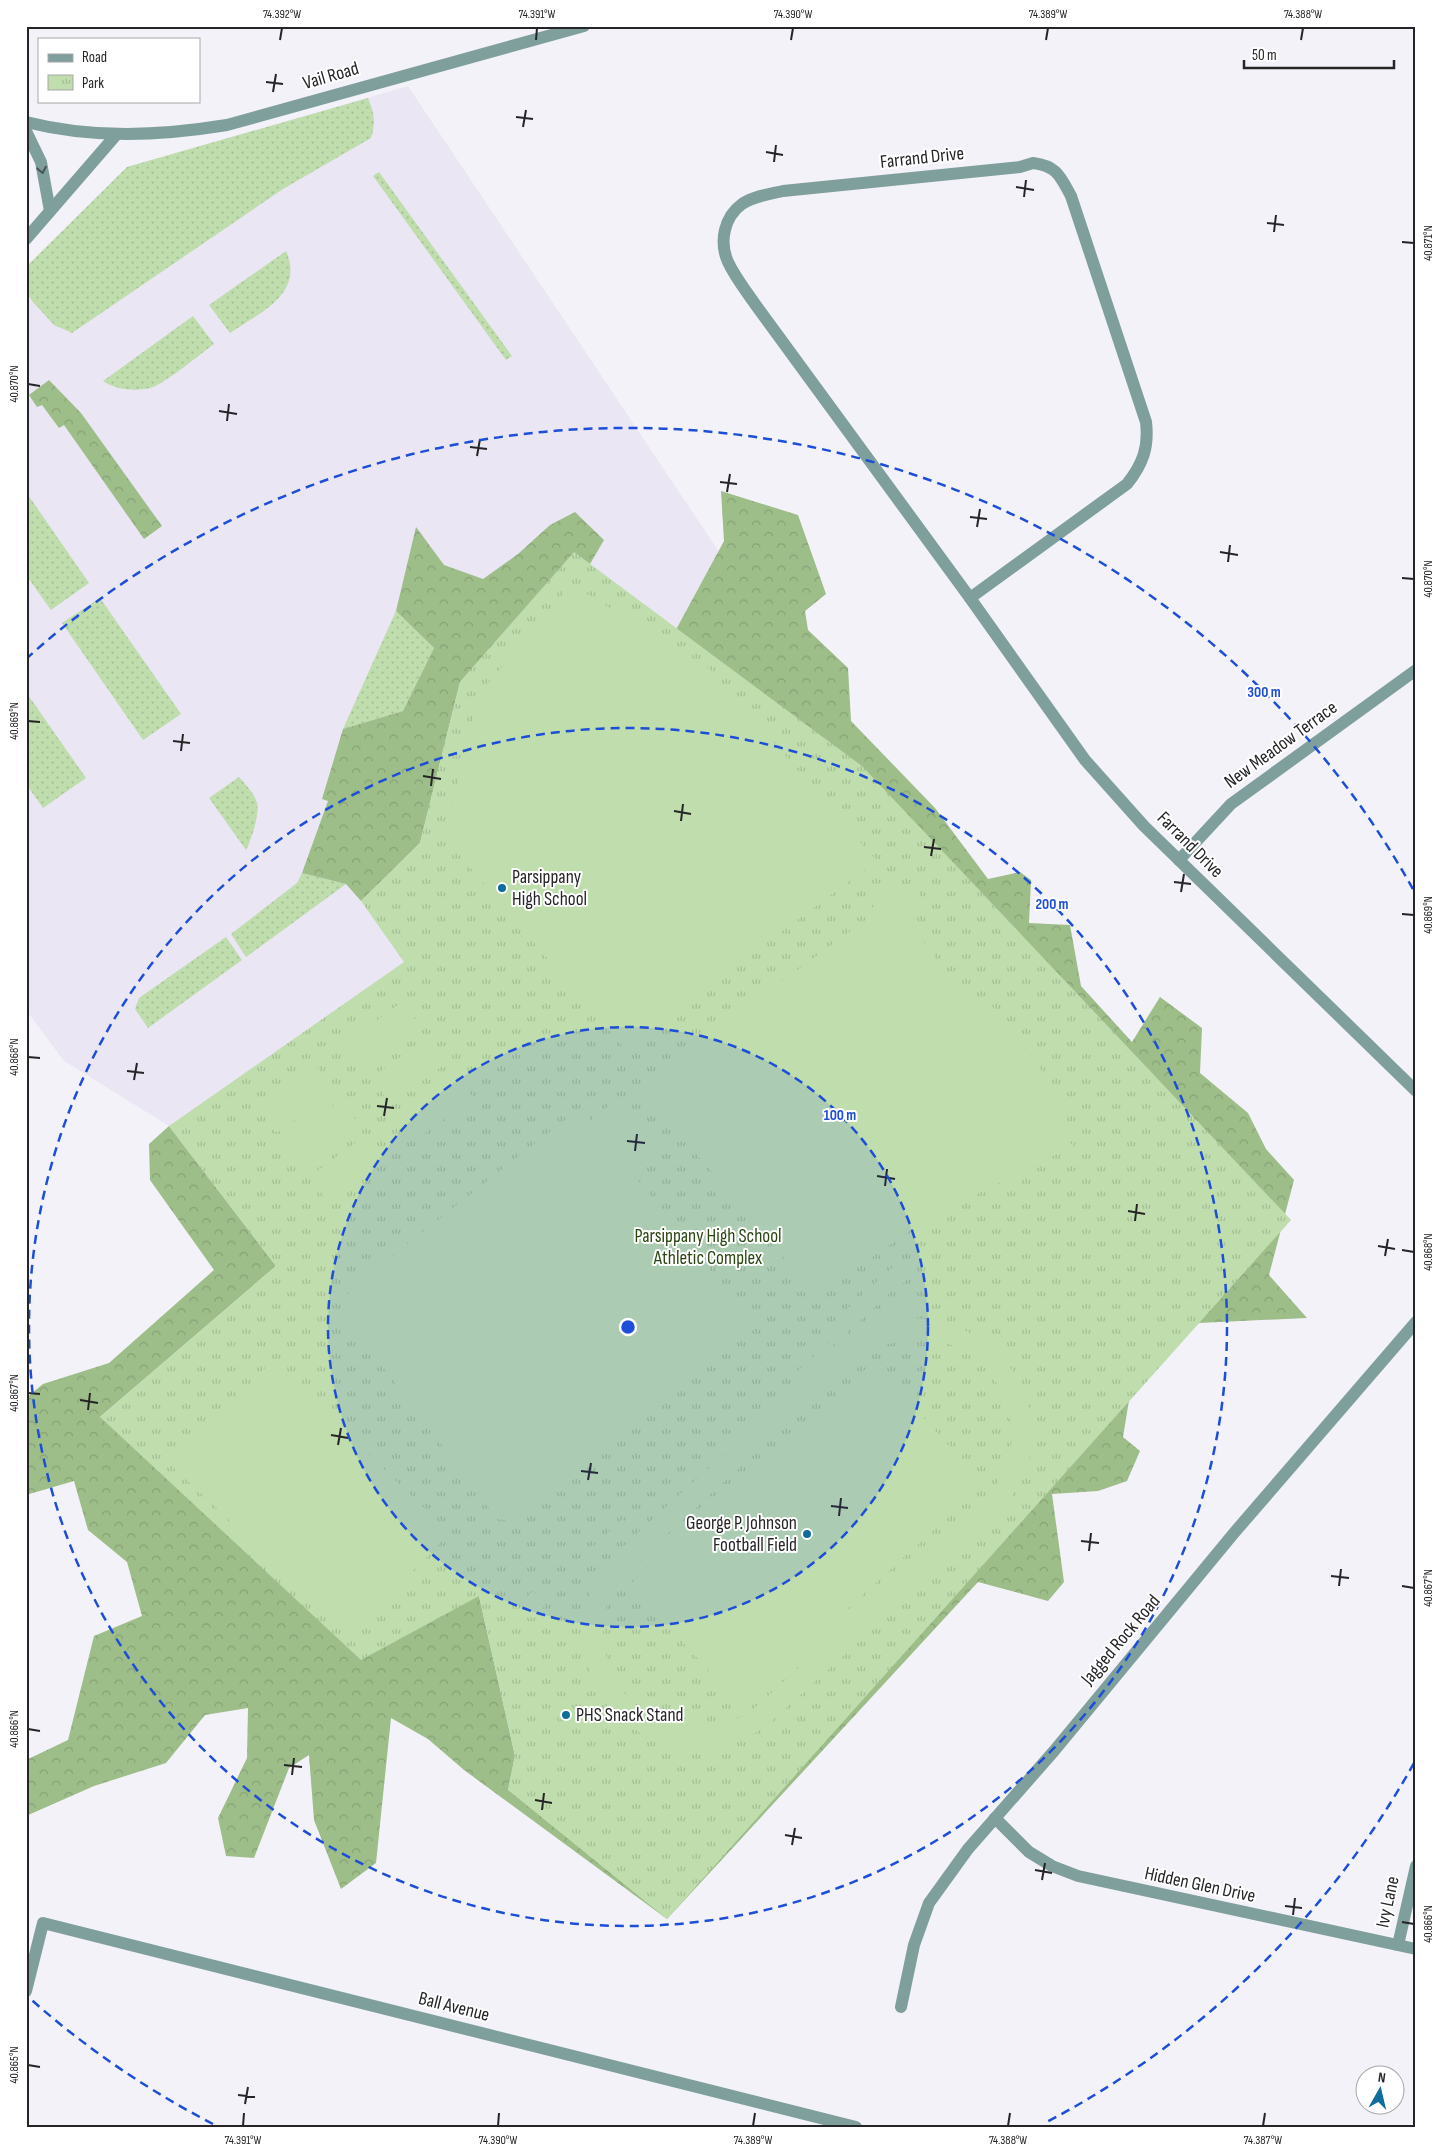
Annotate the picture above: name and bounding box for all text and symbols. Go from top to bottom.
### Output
text: 74.392°W [263,7,301,22]
text: 74.391°W [519,7,556,22]
text: 74.390°W [774,7,812,22]
text: 74.389°W [1029,7,1067,22]
text: 74.388°W [1284,7,1322,22]
legend [38,38,200,102]
scale bar [1244,38,1394,70]
text: 50 m [1252,46,1277,65]
text: Road [82,48,107,67]
street label: Vail Road [300,57,362,95]
text: Park [82,74,104,93]
street label: Farrand Drive [879,142,965,174]
one-way arrow [36,165,47,174]
text: 40.871°N [1421,225,1436,261]
text: 40.870°N [7,365,22,403]
text: 40.870°N [1421,560,1436,598]
text: 300 m [1247,683,1281,702]
street label: New Meadow Terrace [1220,696,1342,794]
text: 40.869°N [7,702,22,740]
street label: Farrand Drive [1152,807,1228,883]
place label: Parsippany High School [512,866,587,911]
marker: Parsippany High School [496,882,508,894]
text: 200 m [1035,895,1069,914]
text: 40.869°N [1421,896,1436,934]
text: 40.868°N [7,1038,22,1076]
text: 100 m [824,1106,856,1125]
park label: Parsippany High School Athletic Complex [634,1225,782,1270]
text: 40.868°N [1421,1233,1436,1271]
centre of rings [619,1318,637,1336]
text: 40.867°N [7,1374,22,1412]
place label: George P. Johnson Football Field [686,1512,797,1557]
marker: George P. Johnson Football Field [801,1528,813,1540]
text: 40.867°N [1421,1569,1436,1607]
street label: Jagged Rock Road [1076,1590,1165,1691]
place label: PHS Snack Stand [576,1704,683,1727]
marker: PHS Snack Stand [560,1709,572,1721]
text: 40.866°N [7,1710,22,1748]
street label: Hidden Glen Drive [1142,1862,1258,1908]
street label: Ivy Lane [1371,1874,1405,1930]
text: 40.866°N [1421,1905,1436,1943]
street label: Ball Avenue [416,1987,492,2027]
text: 40.865°N [7,2046,22,2084]
north arrow [1354,2066,1404,2116]
text: N [1377,2069,1387,2087]
text: 74.391°W [225,2133,262,2148]
text: 74.390°W [479,2133,517,2148]
text: 74.389°W [734,2133,772,2148]
text: 74.388°W [989,2133,1027,2148]
text: 74.387°W [1244,2133,1282,2148]

